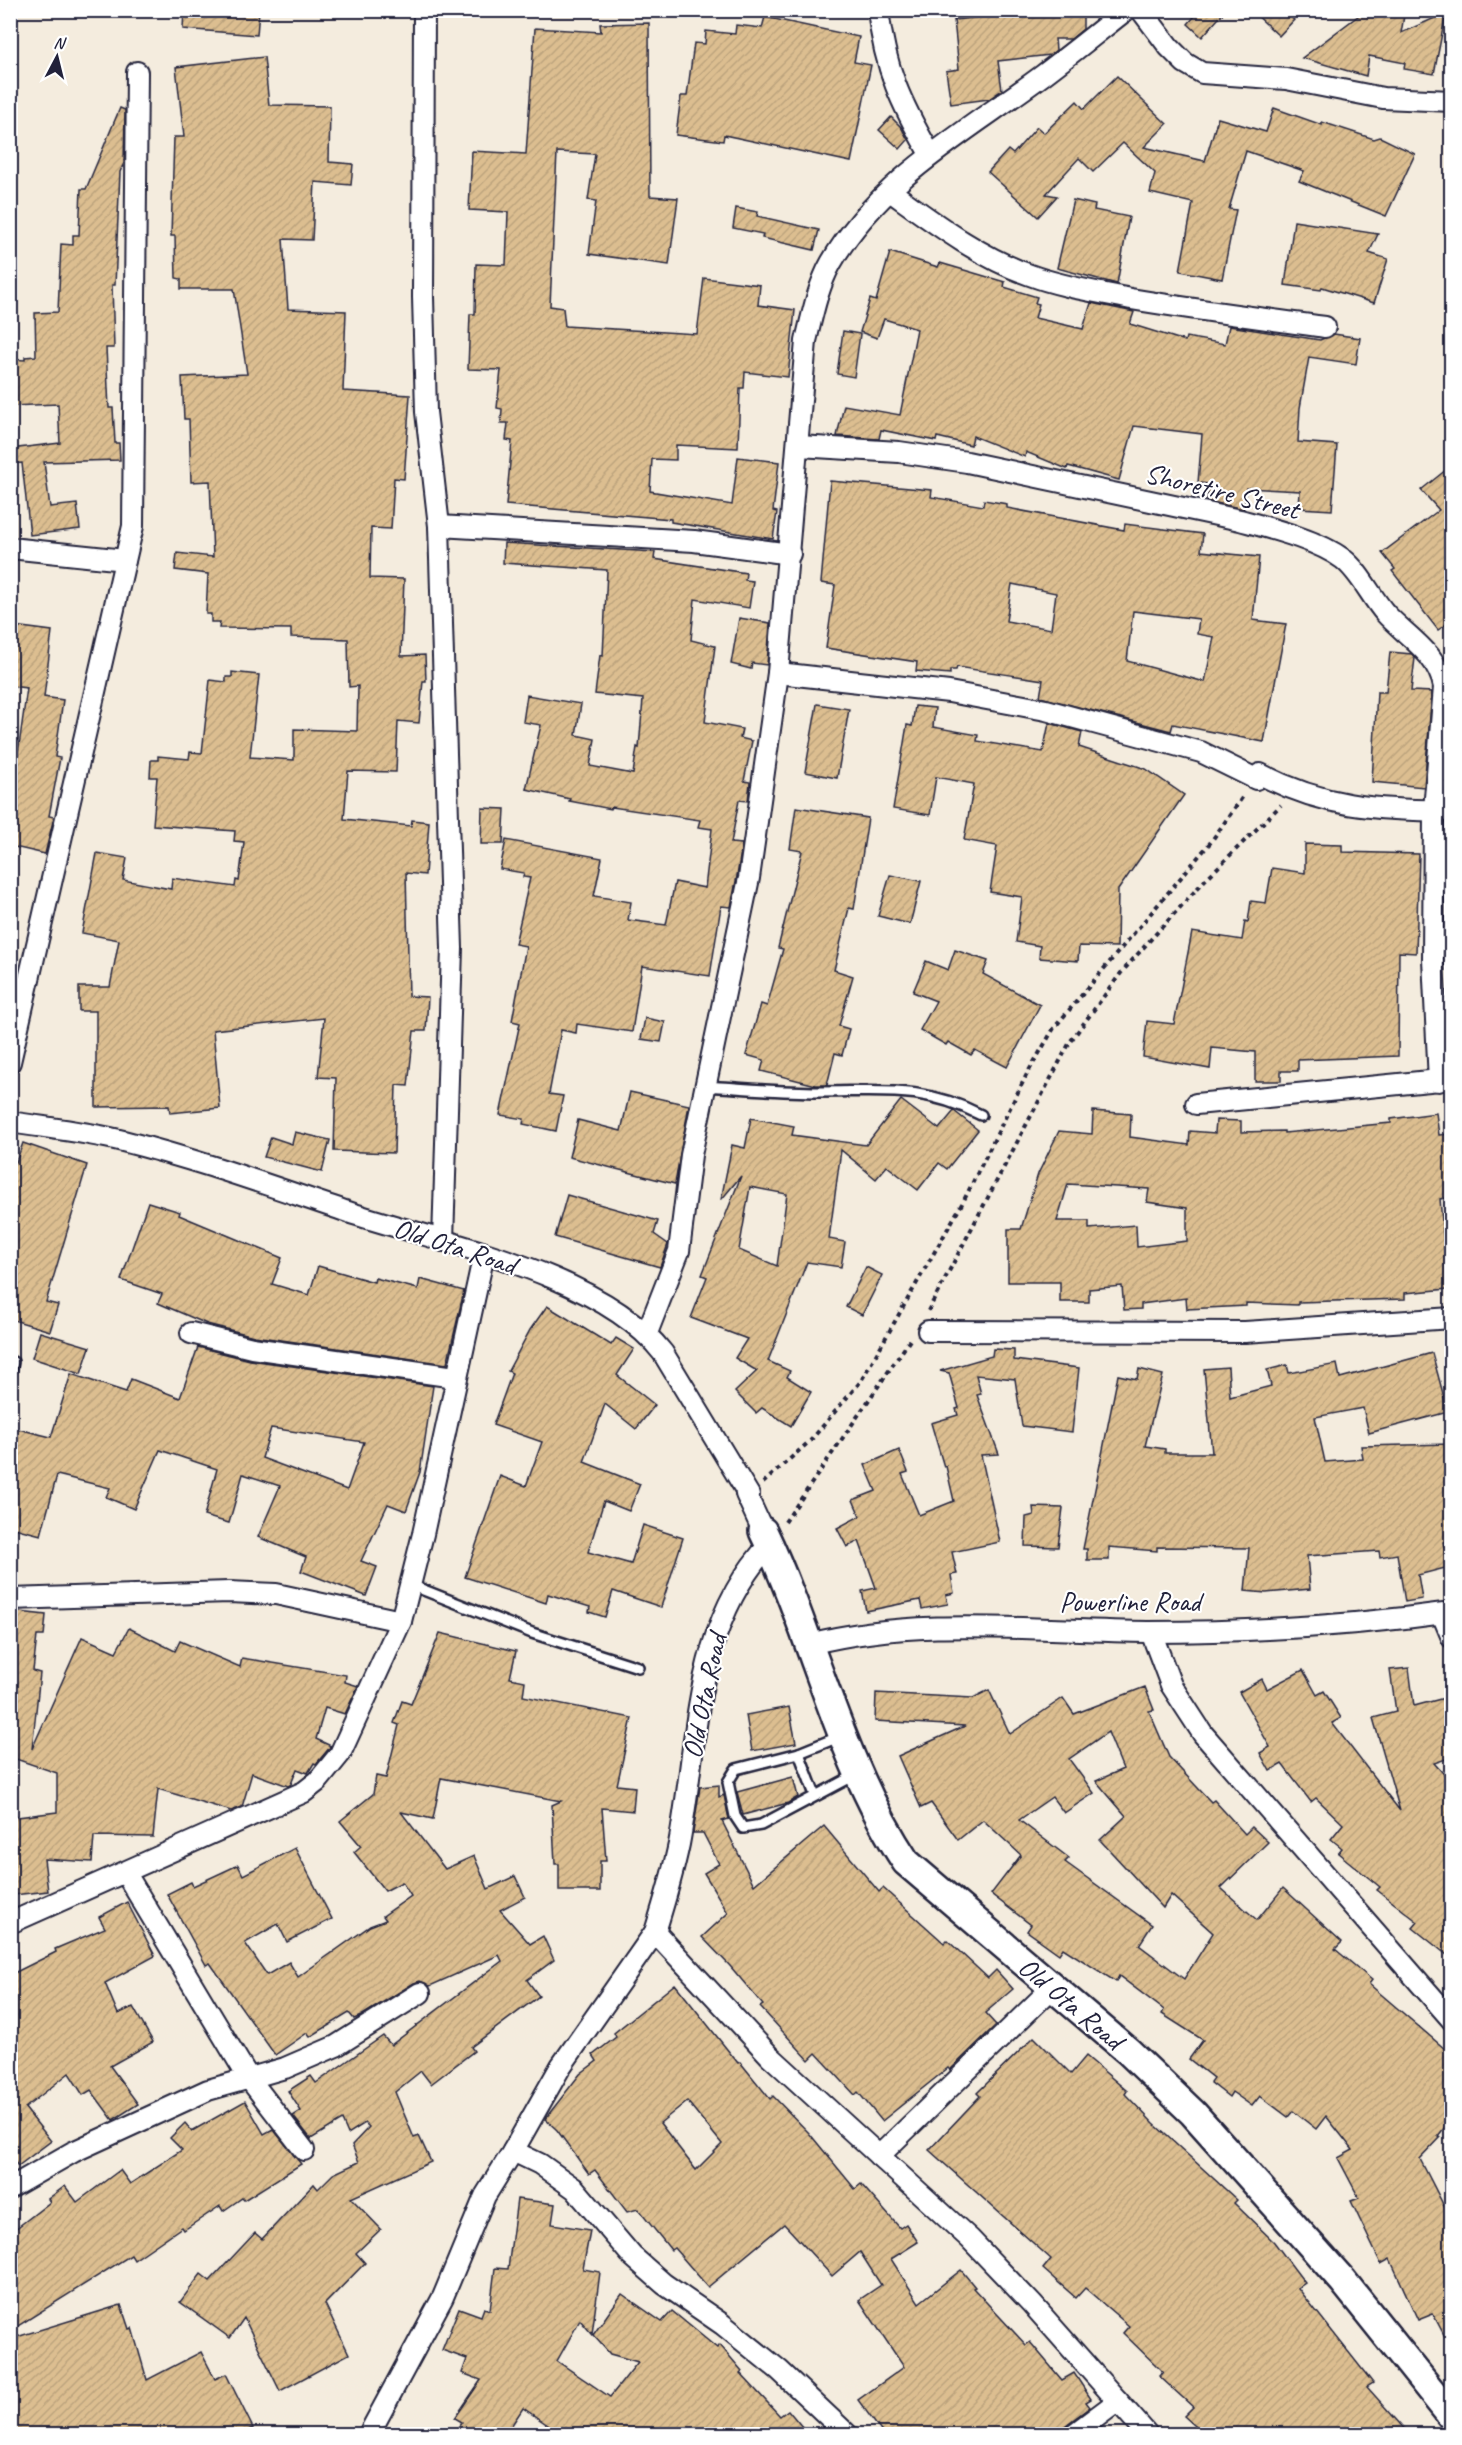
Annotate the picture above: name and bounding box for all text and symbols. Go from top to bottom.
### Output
north arrow [27,27,87,87]
text: N [53,33,68,54]
street label: Shoretire Street [1142,455,1305,528]
street label: Old Ota Road [390,1210,524,1283]
street label: Powerline Road [1060,1584,1204,1619]
street label: Old Ota Road [674,1627,735,1761]
street label: Old Ota Road [1011,1949,1134,2060]

